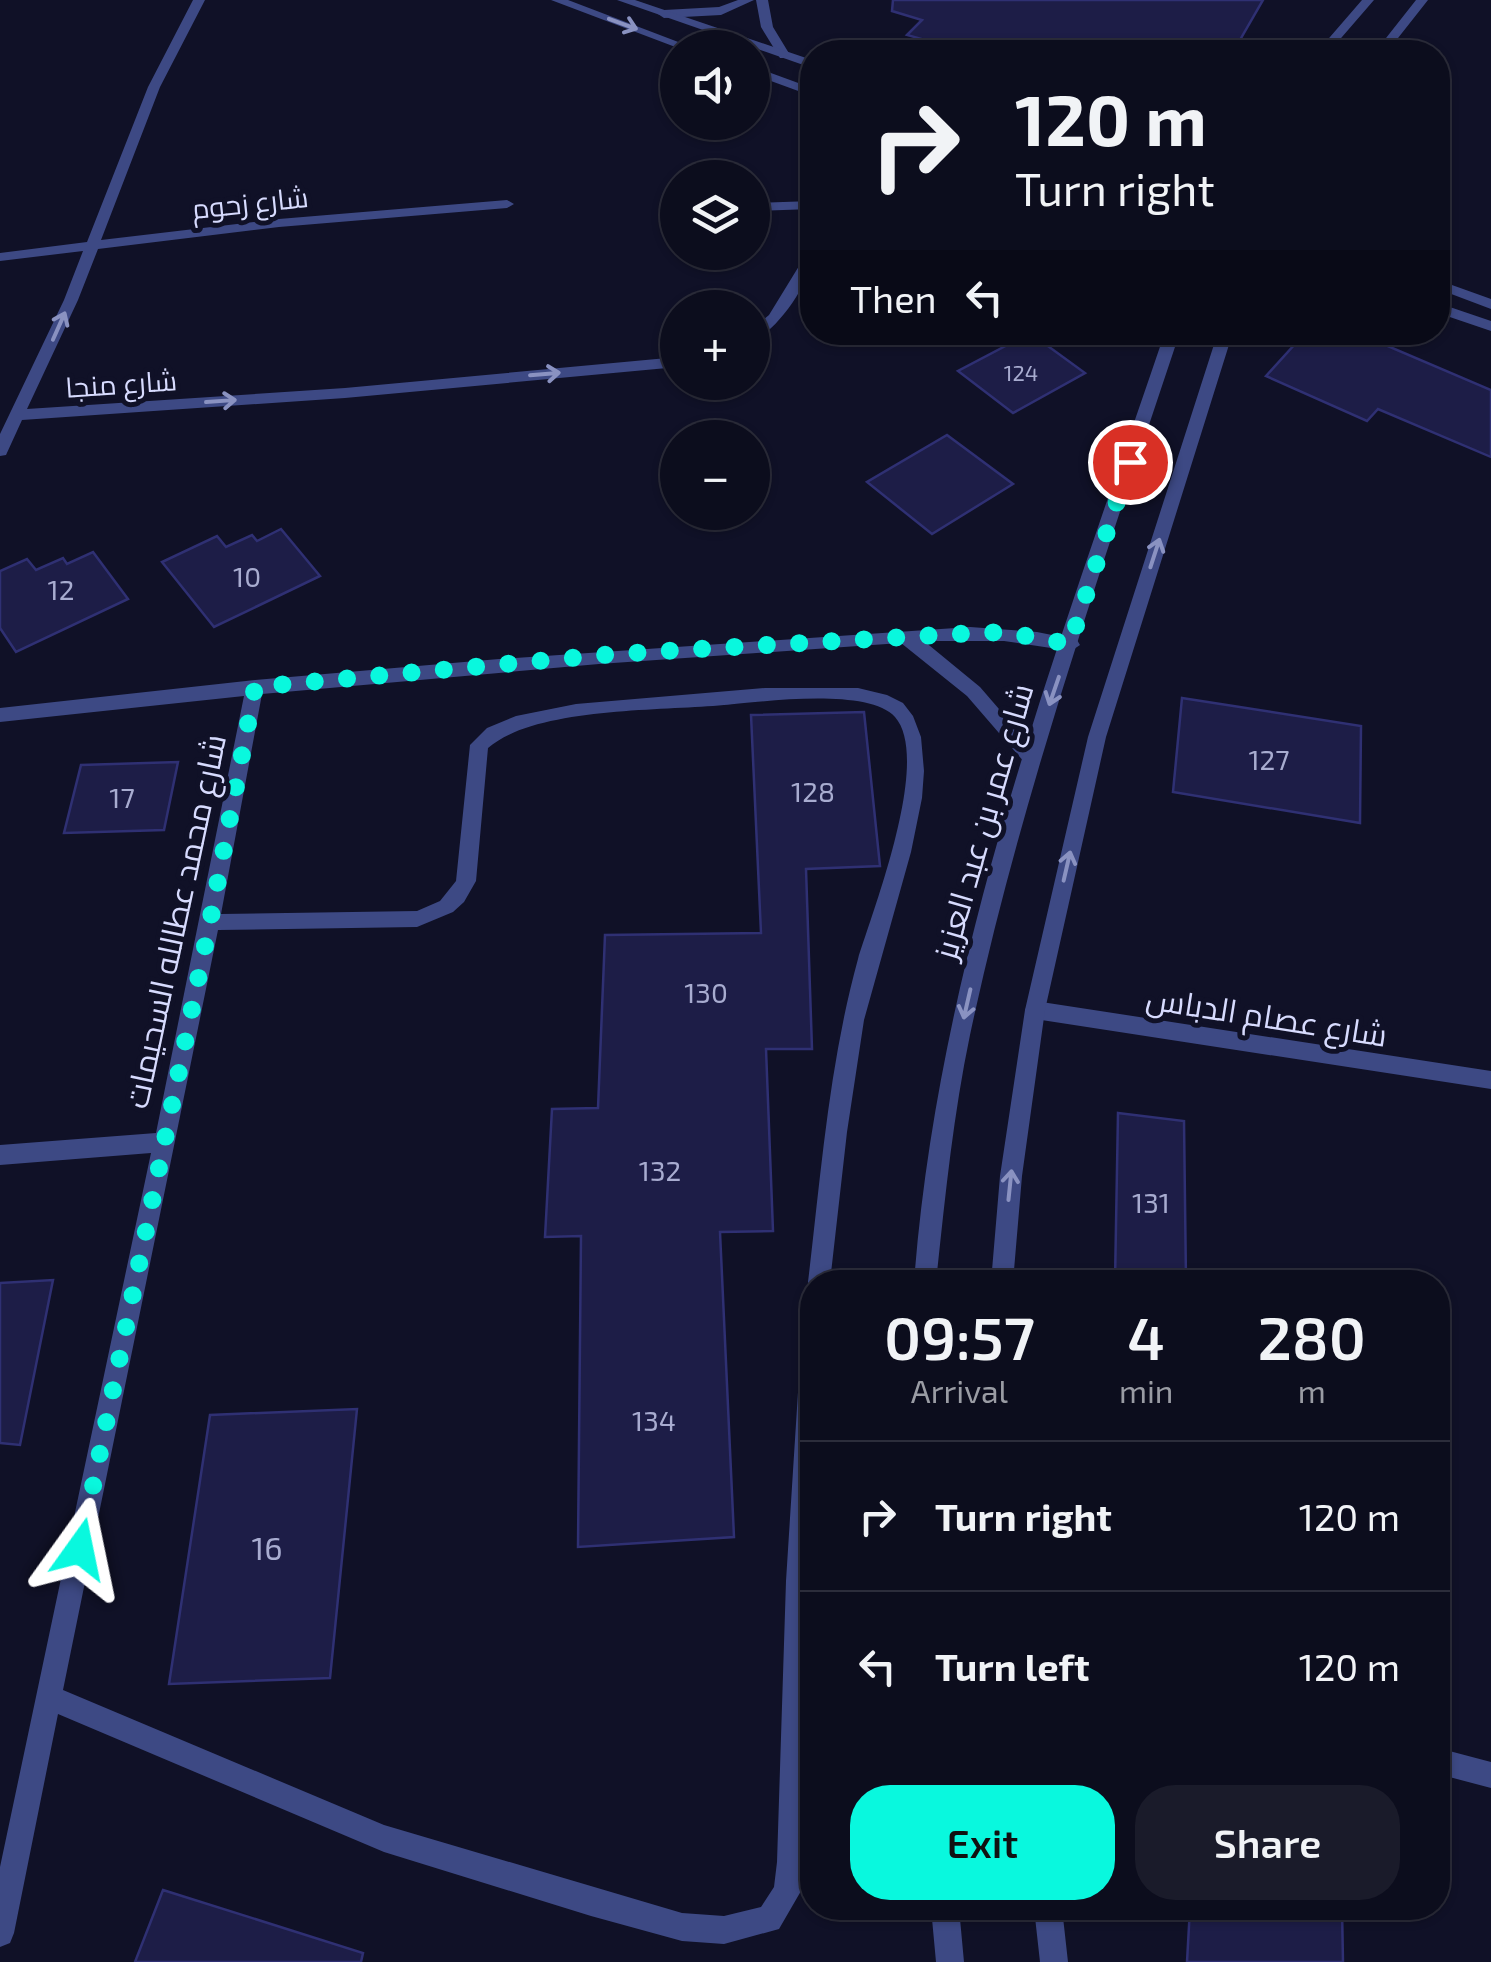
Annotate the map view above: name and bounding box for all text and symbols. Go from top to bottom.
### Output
one-way arrow [606,16,637,34]
map controls [660,30,770,530]
button: sound [660,30,770,140]
text: 120 m [1015,76,1207,160]
icon: right [850,80,980,210]
button: layers [660,160,770,270]
text: Turn right [1015,161,1215,215]
street label: شارع زحوم [190,179,310,229]
icon: left [957,270,1012,325]
text: Then [850,275,937,321]
button: + [660,290,770,400]
one-way arrow [51,311,69,342]
house number: 124 [1004,359,1038,385]
street label: شارع منجا [64,362,178,407]
one-way arrow [528,365,560,384]
one-way arrow [204,392,236,411]
button: − [660,420,770,530]
pin [1088,420,1173,505]
icon: arrive [1103,435,1158,490]
one-way arrow [1147,538,1165,569]
house number: 10 [233,559,261,593]
house number: 12 [48,572,74,606]
one-way arrow [1044,674,1062,706]
street label: شارع عمر بن عبد العزيز [924,679,1044,967]
street label: شارع محمد عطالله السحيمات [116,731,237,1113]
house number: 127 [1248,742,1290,776]
house number: 128 [791,774,835,808]
house number: 17 [109,780,135,814]
one-way arrow [1059,851,1077,883]
house number: 130 [684,975,728,1009]
street label: شارع عصام الدباس [1143,977,1390,1058]
one-way arrow [957,987,975,1019]
house number: 132 [639,1153,681,1187]
one-way arrow [1001,1170,1020,1202]
house number: 131 [1132,1185,1170,1219]
text: 09:57 [884,1300,1035,1372]
text: 4 [1127,1300,1165,1372]
text: 280 [1257,1300,1366,1372]
text: Arrival [911,1371,1008,1409]
text: min [1119,1371,1173,1409]
text: m [1298,1371,1326,1409]
house number: 134 [632,1403,676,1437]
icon: right [850,1489,905,1544]
text: Turn right [935,1493,1112,1539]
text: 120 m [1299,1493,1400,1539]
position arrow [28,1497,132,1601]
house number: 16 [251,1528,283,1566]
icon: left [850,1639,905,1694]
text: Turn left [935,1643,1090,1689]
text: 120 m [1299,1643,1400,1689]
button: Exit [850,1785,1115,1900]
button: Share [1135,1785,1400,1900]

